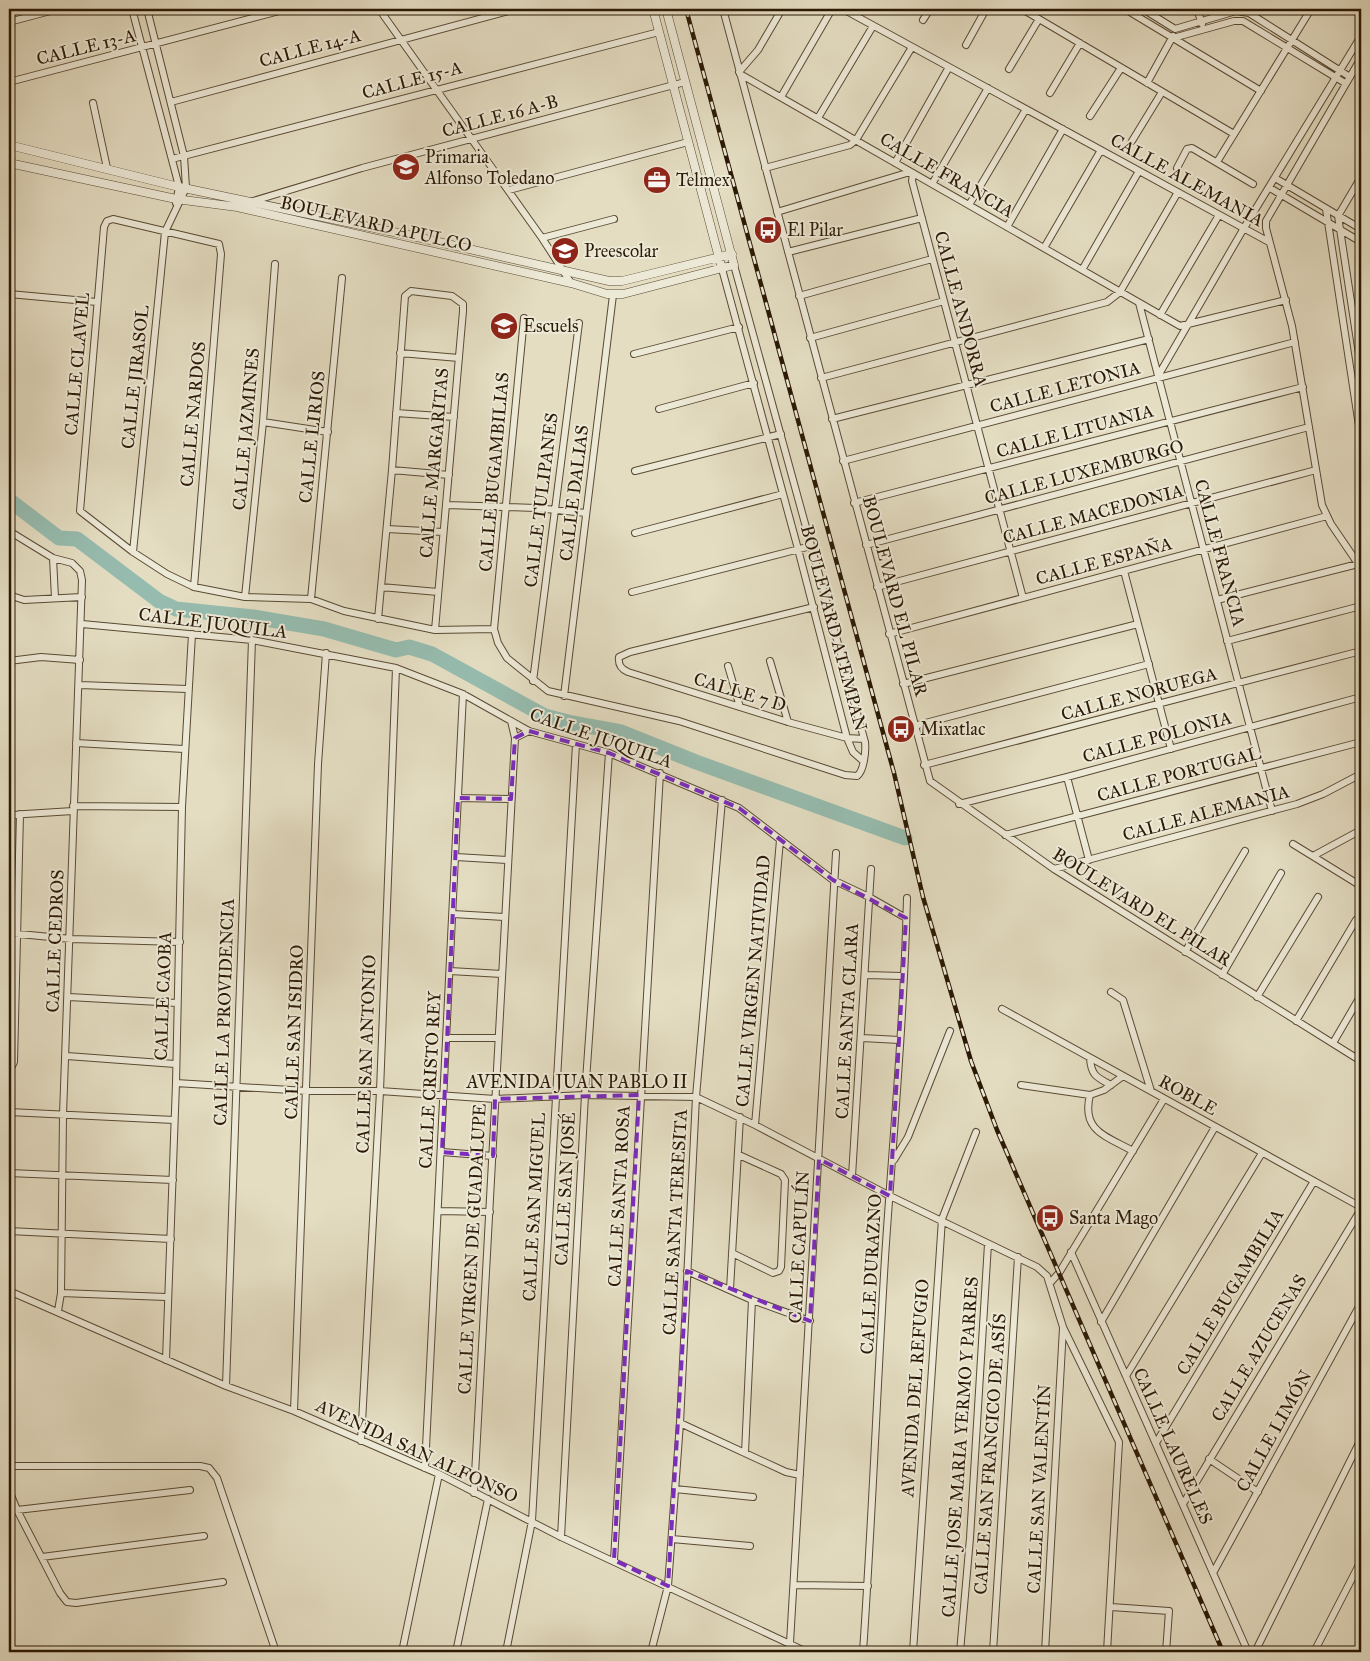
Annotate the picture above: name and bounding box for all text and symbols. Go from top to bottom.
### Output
street label: CALLE 13-A [34,24,138,70]
street label: CALLE 14-A [257,24,363,72]
street label: CALLE 15-A [360,56,464,104]
street label: CALLE 16 A-B [440,90,560,142]
street label: CALLE FRANCIA [876,128,1018,222]
street label: CALLE ALEMANIA [1107,129,1267,231]
place label: Primaria Alfonso Toledano [424,146,554,189]
school or university icon: Primaria Alfonso Toledano [391,152,421,182]
office icon: Telmex [642,165,672,195]
place label: Telmex [676,169,730,191]
street label: BOULEVARD APULCO [278,191,474,257]
bus stop icon: El Pilar [753,215,783,245]
place label: El Pilar [787,219,843,241]
street label: CALLE ANDORRA [930,229,992,389]
school or university icon: Preescolar [550,236,580,266]
place label: Preescolar [584,240,659,262]
street label: CALLE CLAVEL [60,291,94,436]
street label: CALLE JIRASOL [116,303,155,450]
school or university icon: Escuels [489,311,519,341]
place label: Escuels [523,315,579,337]
street label: CALLE NARDOS [176,340,210,488]
street label: CALLE JAZMINES [228,347,265,511]
street label: CALLE LETONIA [987,356,1143,418]
street label: CALLE MARGARITAS [415,367,453,559]
street label: CALLE LIRIOS [294,370,330,504]
street label: CALLE BUGAMBILIAS [474,371,514,573]
street label: CALLE LITUANIA [994,399,1156,463]
street label: CALLE TULIPANES [519,411,563,589]
street label: CALLE DALIAS [555,424,593,562]
street label: CALLE LUXEMBURGO [982,435,1186,509]
street label: CALLE FRANCIA [1190,477,1250,629]
street label: CALLE MACEDONIA [1000,479,1186,549]
street label: BOULEVARD EL PILAR [858,493,933,700]
street label: BOULEVARD ATEMPAN [796,522,872,734]
street label: CALLE ESPAÑA [1033,531,1175,590]
street label: CALLE JUQUILA [137,603,289,644]
street label: CALLE NORUEGA [1058,663,1220,725]
street label: CALLE 7 D [691,668,789,716]
street label: CALLE JUQUILA [526,703,675,774]
street label: CALLE POLONIA [1080,707,1234,767]
bus stop icon: Mixatlac [886,714,916,744]
place label: Mixatlac [920,718,986,740]
street label: CALLE PORTUGAL [1095,741,1264,806]
street label: CALLE ALEMANIA [1120,780,1292,846]
street label: BOULEVARD EL PILAR [1049,843,1237,972]
street label: CALLE VIRGEN NATIVIDAD [731,854,775,1108]
street label: CALLE CEDROS [42,869,68,1013]
street label: CALLE LA PROVIDENCIA [209,898,239,1126]
street label: CALLE SANTA CLARA [831,922,863,1120]
street label: CALLE CAOBA [150,931,176,1061]
street label: CALLE SAN ISIDRO [280,944,308,1120]
street label: CALLE SAN ANTONIO [352,954,380,1154]
street label: CALLE CRISTO REY [414,990,446,1169]
street label: ROBLE [1155,1070,1221,1120]
street label: AVENIDA JUAN PABLO II [465,1071,688,1094]
street label: CALLE VIRGEN DE GUADALUPE [453,1103,491,1395]
street label: CALLE SANTA ROSA [603,1105,635,1287]
street label: CALLE SANTA TERESITA [658,1108,692,1336]
street label: CALLE SAN MIGUEL [518,1111,550,1302]
street label: CALLE SAN JOSÉ [548,1112,581,1266]
street label: CALLE CAPULÍN [782,1170,814,1324]
street label: CALLE DURAZNO [856,1193,886,1355]
bus stop icon: Santa Mago [1035,1203,1065,1233]
street label: CALLE BUGAMBILIA [1172,1205,1288,1379]
place label: Santa Mago [1069,1207,1158,1230]
street label: CALLE AZUCENAS [1206,1270,1312,1426]
street label: CALLE JOSE MARIA YERMO Y PARRES [937,1276,984,1618]
street label: AVENIDA DEL REFUGIO [896,1278,934,1499]
street label: CALLE SAN FRANCICO DE ASÍS [967,1312,1011,1595]
street label: CALLE LAURELES [1129,1364,1217,1528]
street label: CALLE LIMÓN [1230,1365,1317,1496]
street label: CALLE SAN VALENTÍN [1021,1384,1055,1594]
street label: AVENIDA SAN ALFONSO [312,1394,522,1508]

